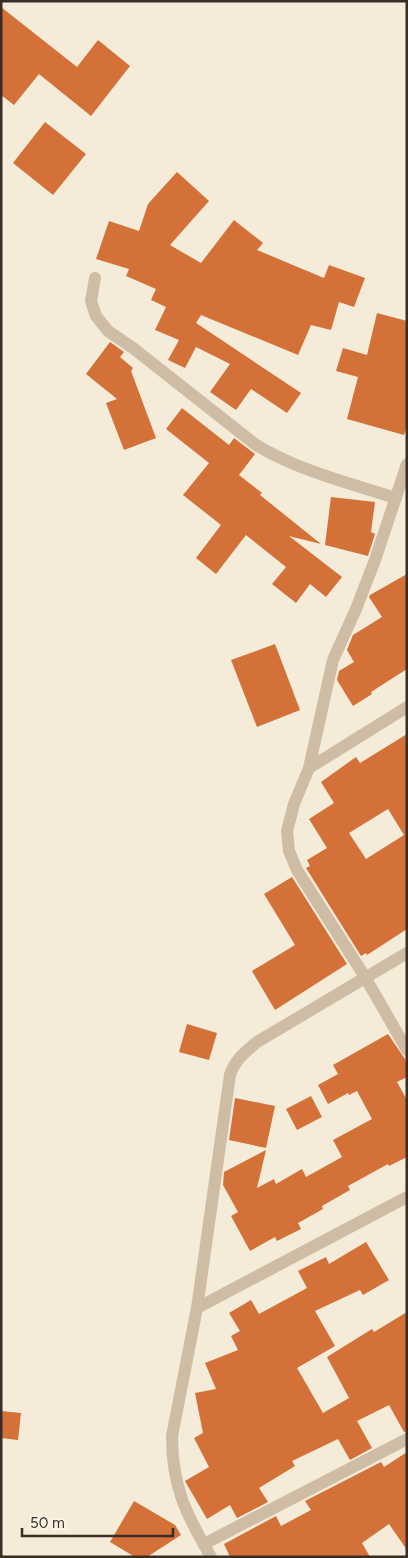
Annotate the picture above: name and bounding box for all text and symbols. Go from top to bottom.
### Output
scale bar [22,1506,174,1538]
text: 50 m [30,1514,65,1532]

